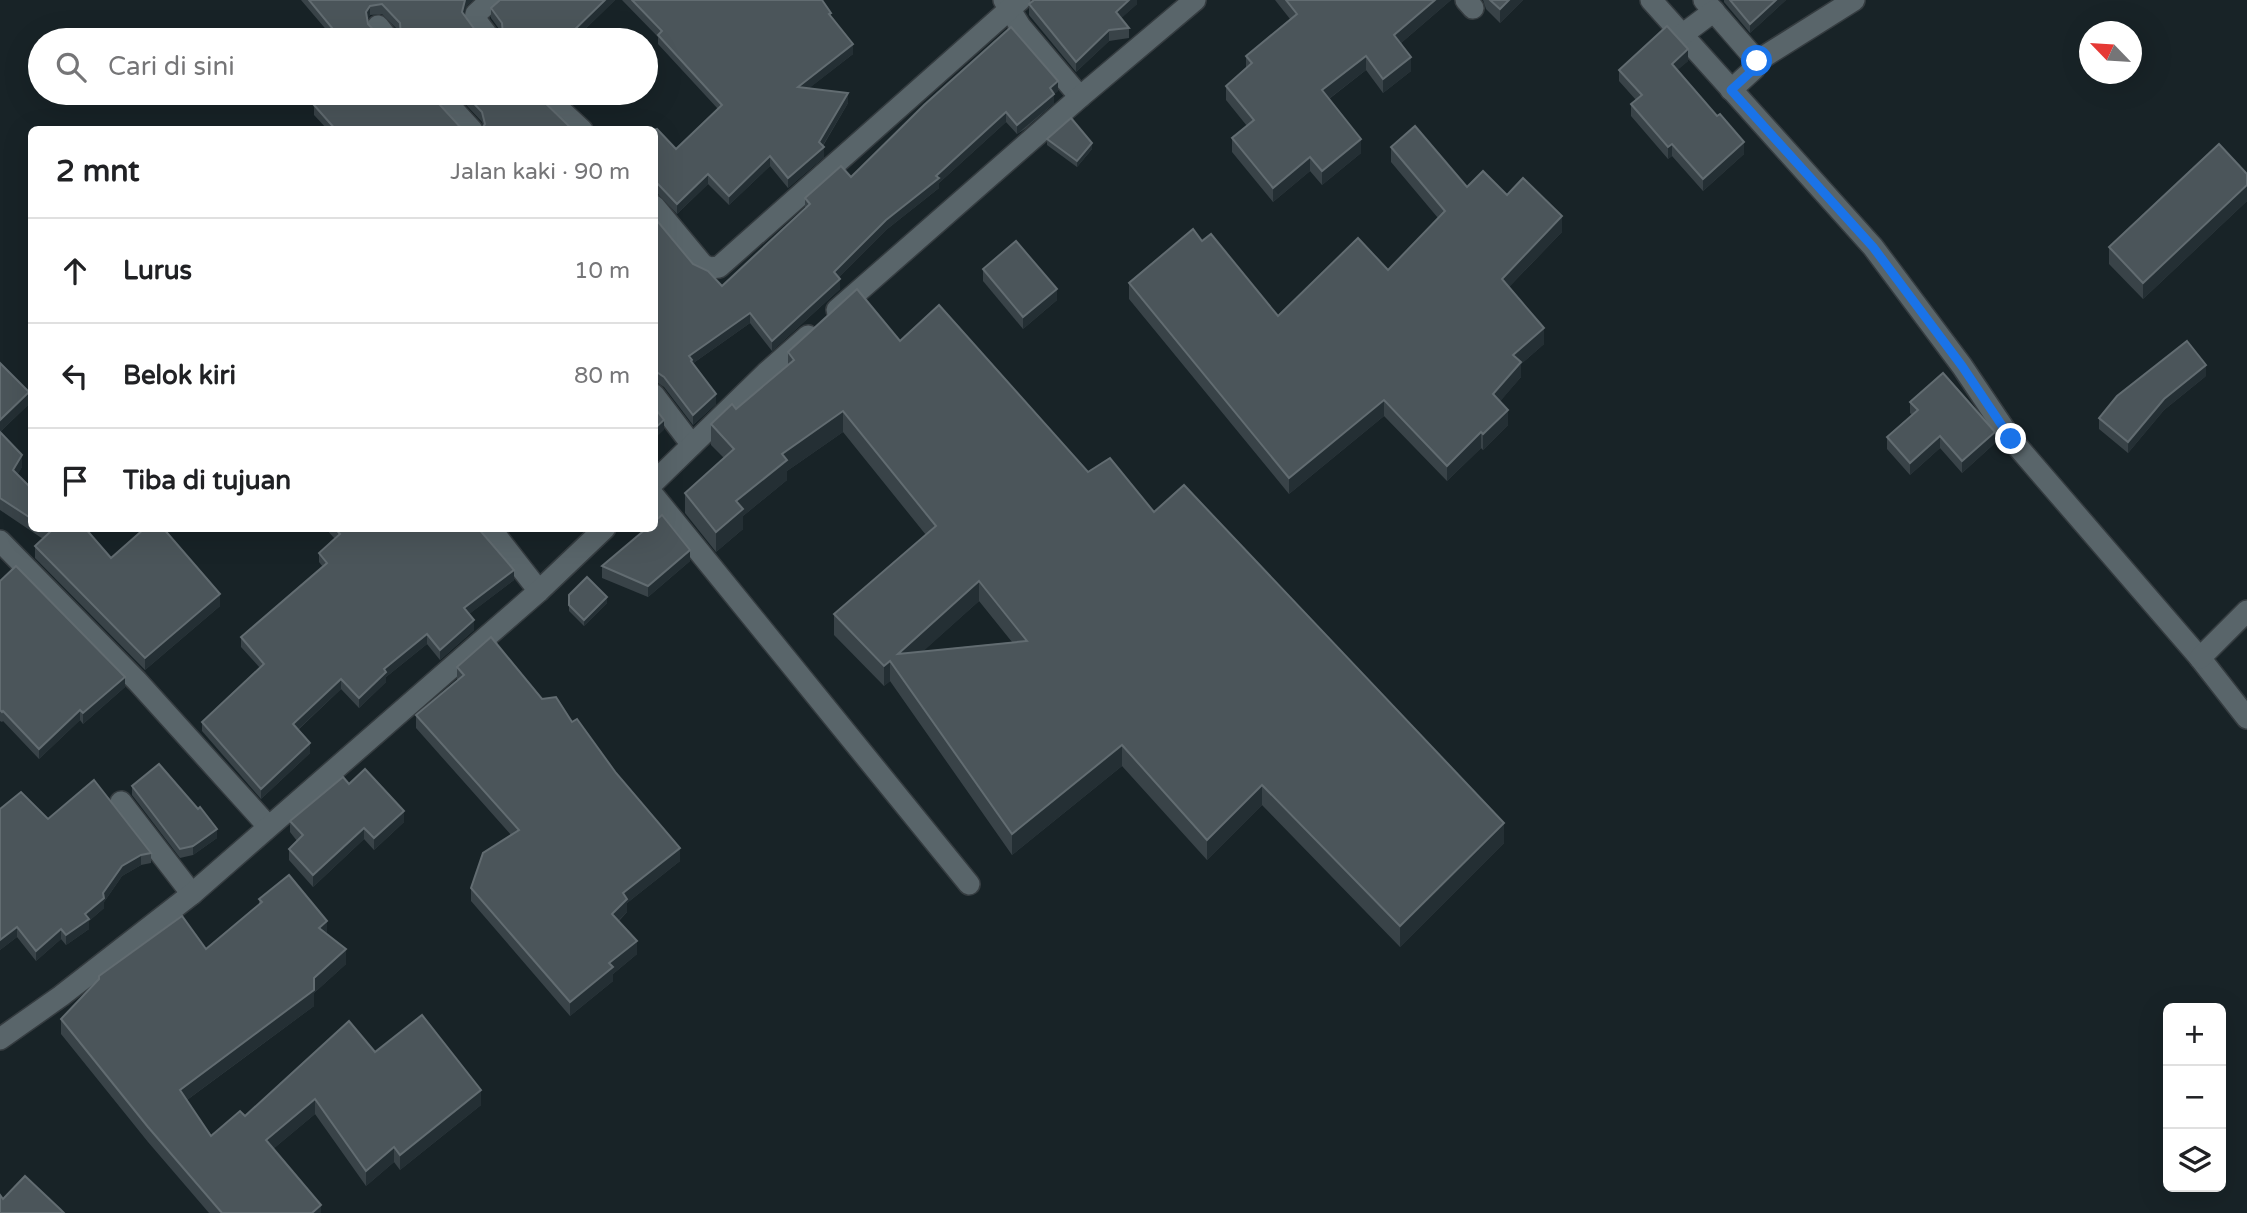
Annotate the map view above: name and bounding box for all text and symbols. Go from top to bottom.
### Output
north arrow [2079,21,2142,84]
search box [28,28,658,105]
route start [1741,45,1772,76]
icon: search [52,48,90,86]
text: Cari di sini [108,51,235,82]
text: 2 mnt [56,153,140,190]
text: Jalan kaki · 90 m [450,158,630,186]
icon: ahead [56,252,94,290]
text: Lurus [123,255,192,286]
text: 10 m [574,257,630,285]
icon: left [56,357,94,395]
text: Belok kiri [123,360,236,391]
text: 80 m [574,362,630,390]
route end [1995,423,2026,454]
icon: arrive [56,462,94,500]
text: Tiba di tujuan [123,465,291,496]
map controls [2163,1003,2226,1192]
button: + [2163,1003,2226,1066]
button: − [2163,1066,2226,1129]
button: layers [2163,1129,2226,1192]

